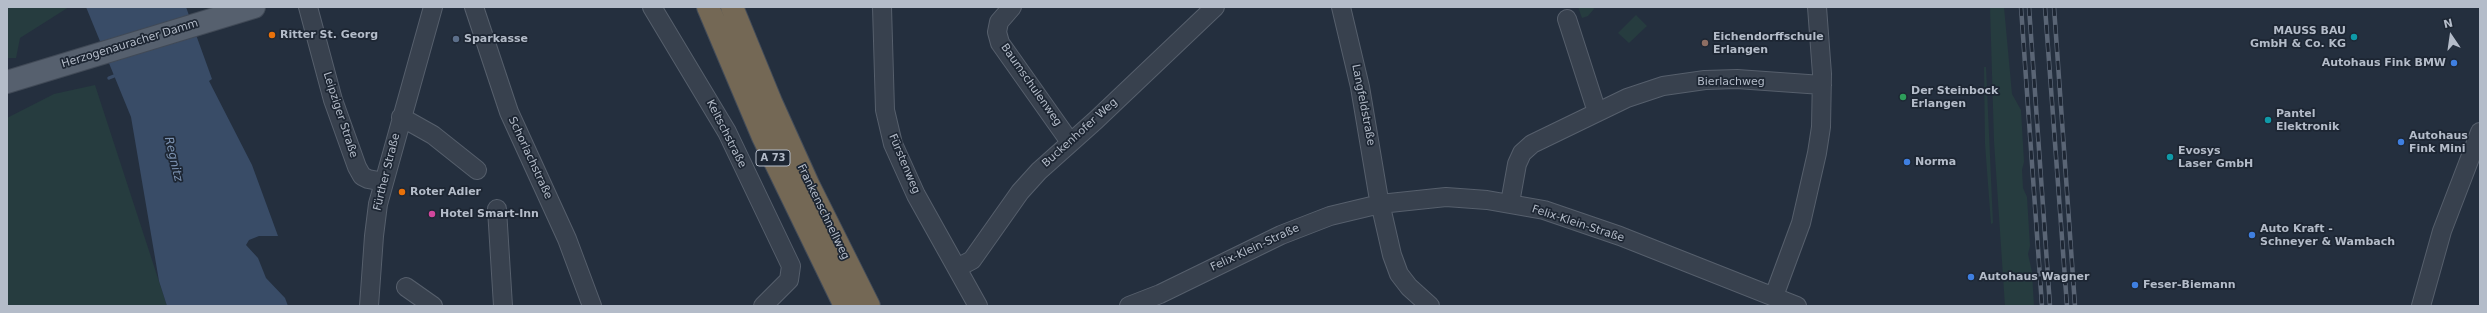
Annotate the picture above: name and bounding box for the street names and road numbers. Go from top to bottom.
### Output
street label: Herzogenauracher Damm [60,17,200,71]
street label: Baumschulenweg [998,41,1064,129]
street label: Langfeldstraße [1349,63,1377,147]
street label: Leipziger Straße [320,70,360,160]
street label: Bierlachweg [1697,75,1765,89]
street label: Buckenhofer Weg [1040,96,1120,170]
street label: Keltschstraße [703,98,749,170]
street label: Schorlachstraße [505,115,555,201]
street label: Fürther Straße [371,132,403,212]
street label: Fürstenweg [885,132,923,196]
road number: A 73 [756,150,790,166]
street label: Frankenschnellweg [794,162,852,262]
street label: Felix-Klein-Straße [1530,203,1626,245]
street label: Felix-Klein-Straße [1209,222,1301,274]

